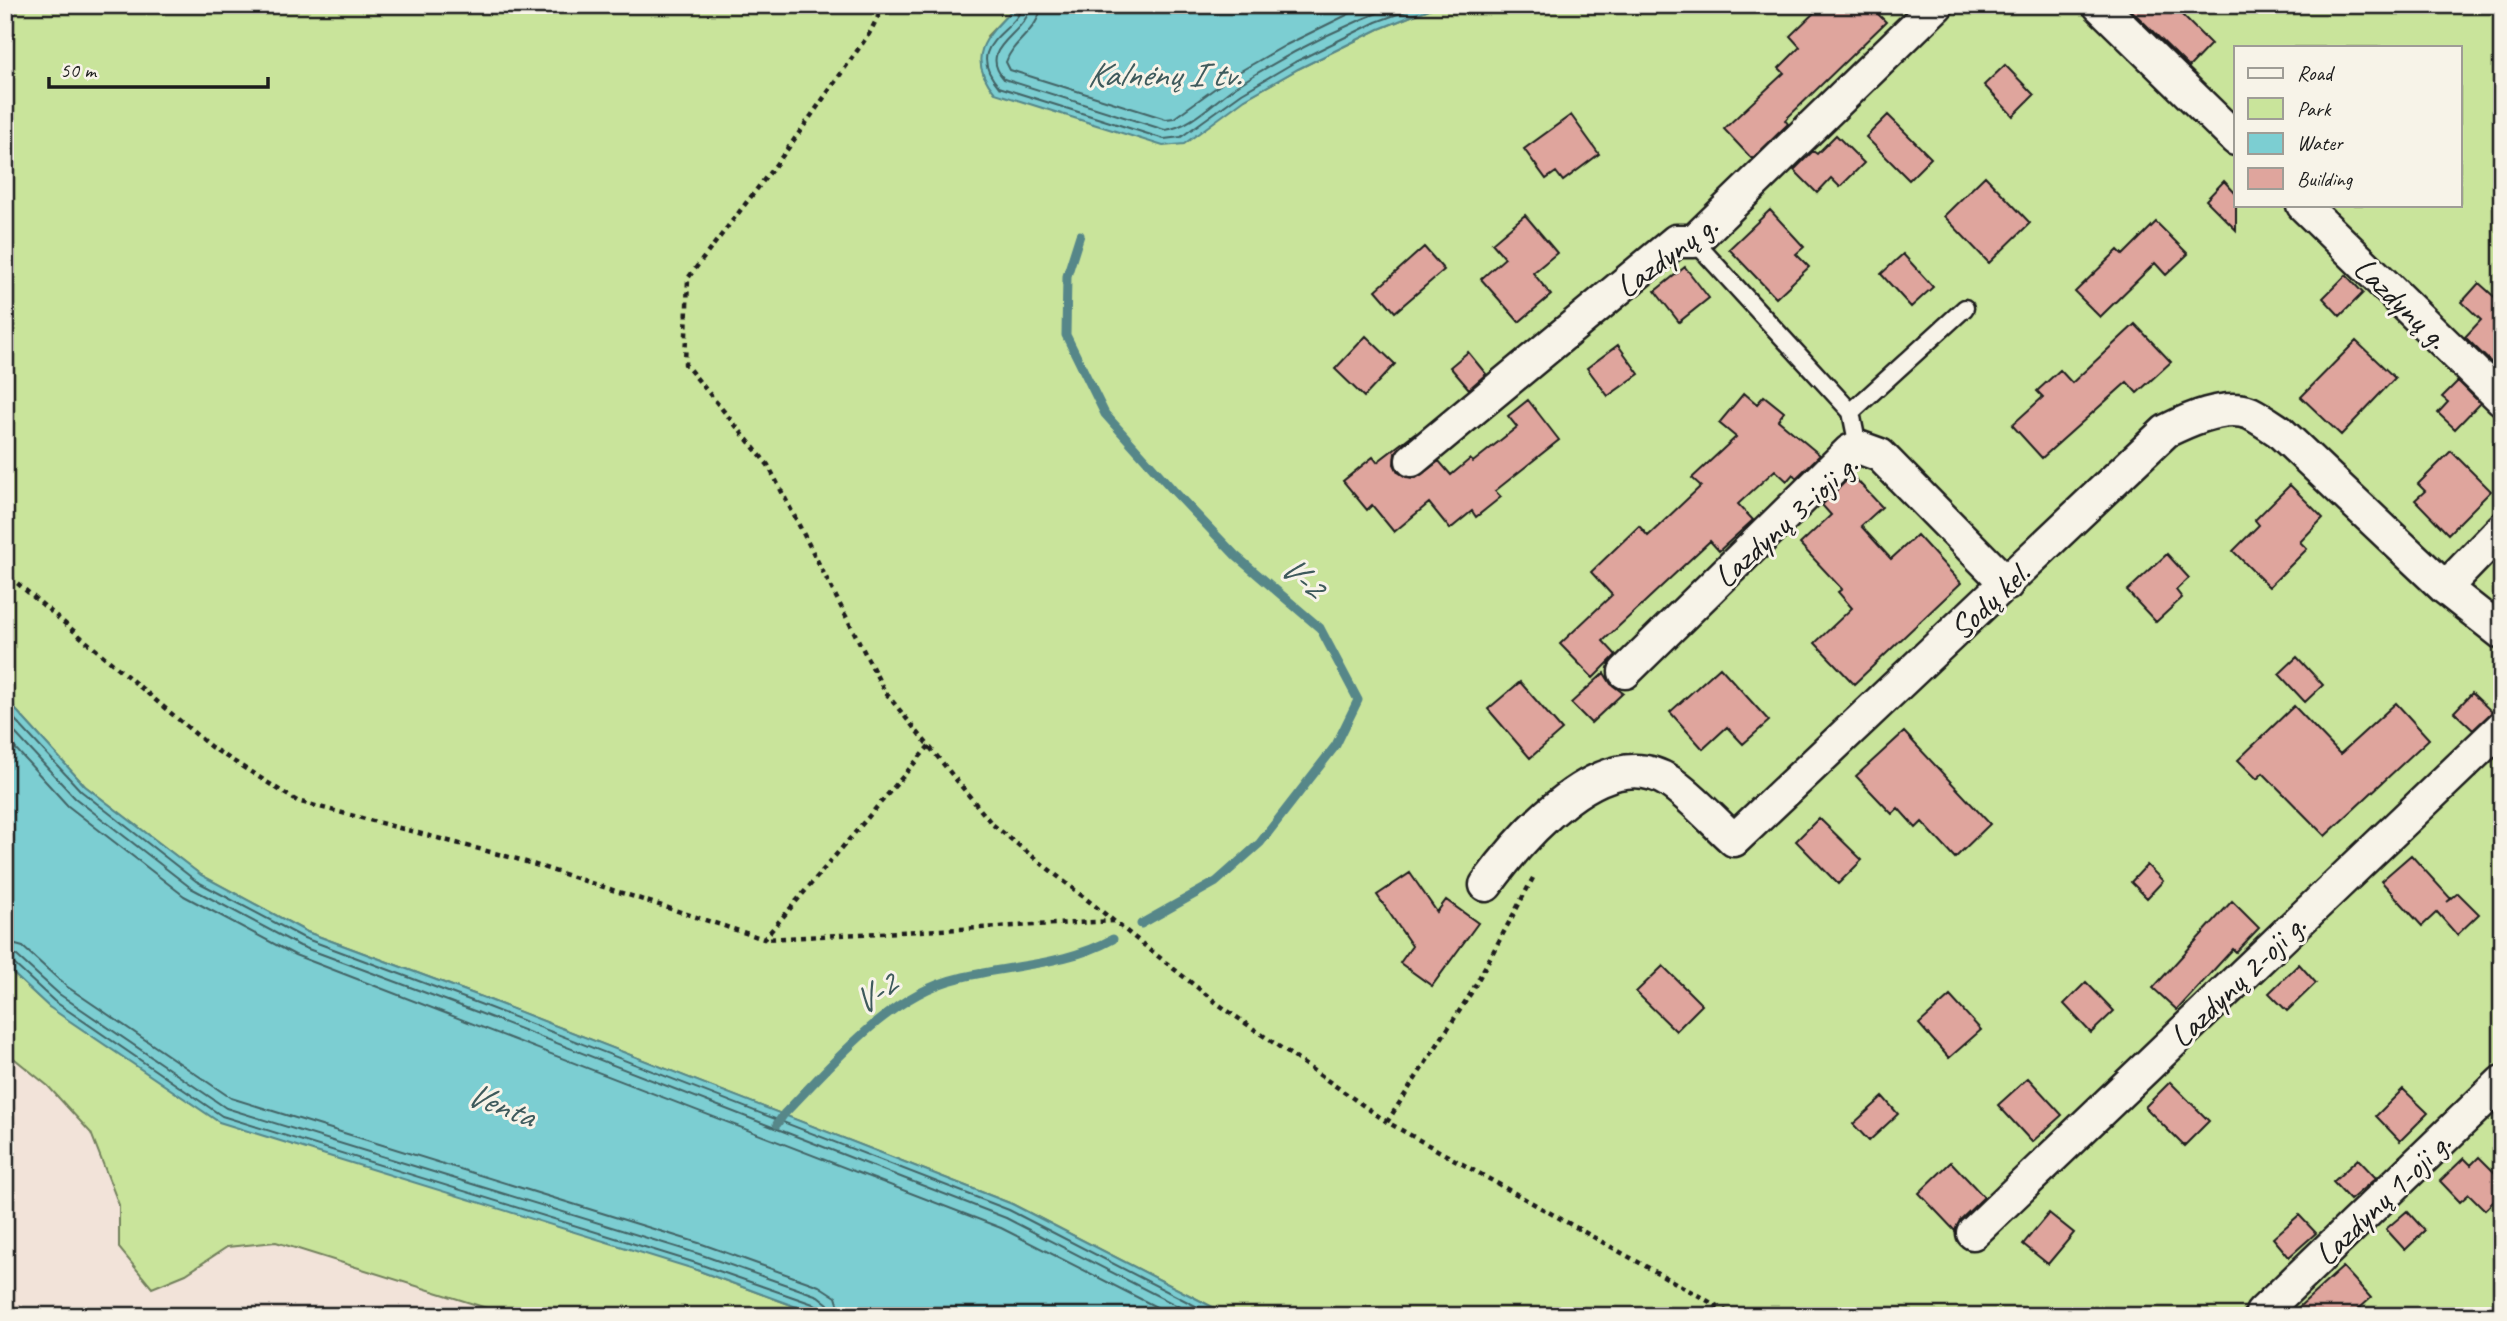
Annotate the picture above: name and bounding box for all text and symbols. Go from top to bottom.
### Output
scale bar [49,46,268,90]
legend [2234,46,2462,206]
water label: Kalnėnų I tv. [1087,52,1242,97]
text: 50 m [60,57,98,83]
text: Road [2297,60,2336,86]
text: Park [2297,96,2332,122]
text: Water [2297,130,2344,156]
text: Building [2297,166,2354,192]
street label: Lazdynų g. [1607,204,1726,307]
street label: Lazdynų g. [2345,247,2458,359]
street label: Lazdynų 3-ioji g. [1704,444,1867,597]
water label: V-2 [1271,545,1338,611]
street label: Sodų kel. [1940,552,2039,649]
street label: Lazdynų 2-oji g. [2160,905,2315,1056]
water label: V-2 [843,959,910,1025]
water label: Venta [461,1071,544,1139]
street label: Lazdynų 1-oji g. [2305,1123,2460,1274]

